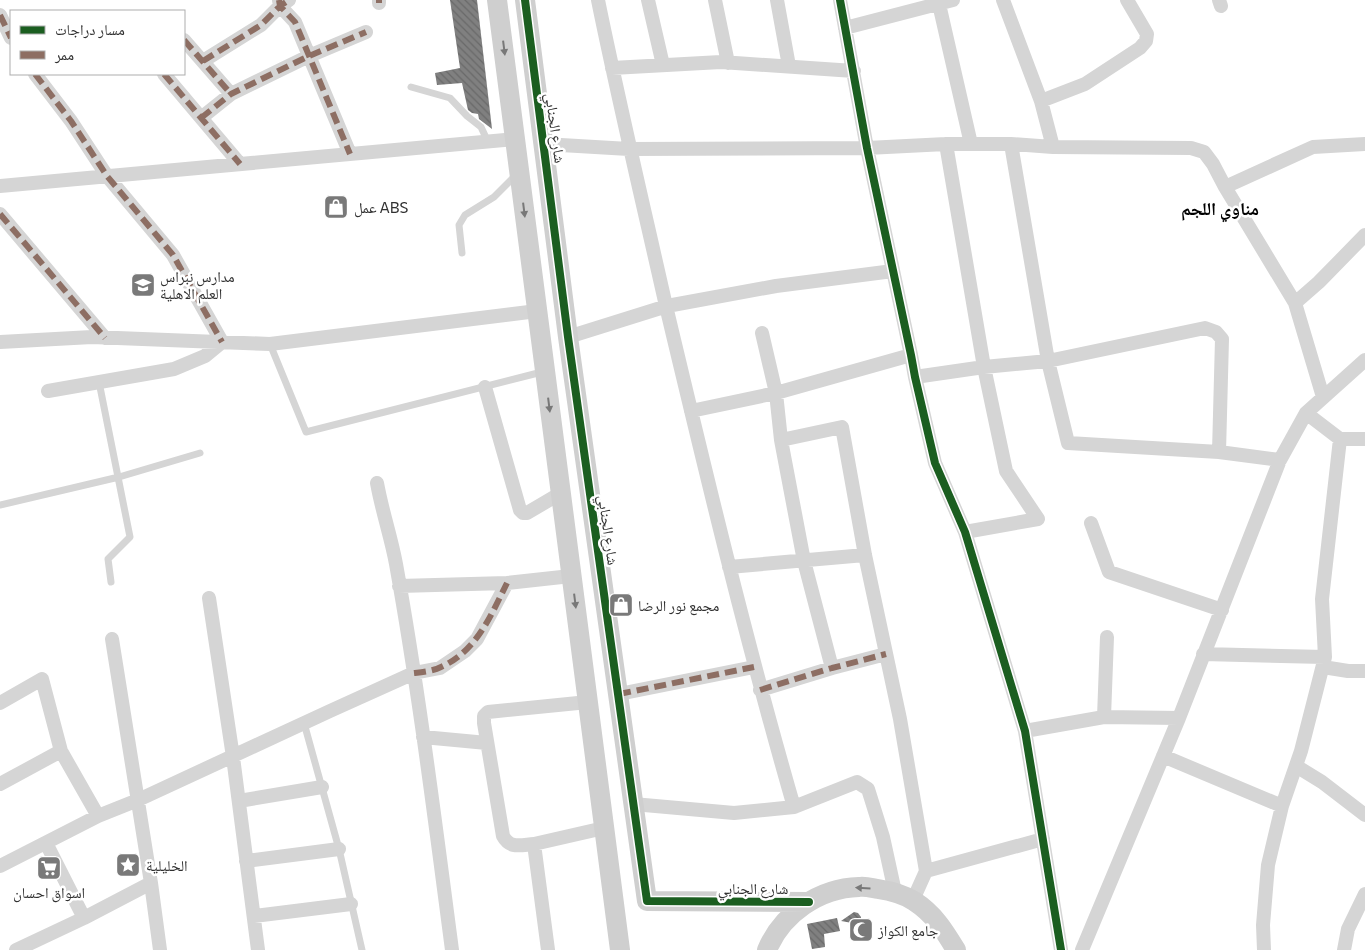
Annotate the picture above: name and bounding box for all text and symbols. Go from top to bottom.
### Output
legend [10,10,185,75]
text: مسار دراجات [55,20,125,39]
one-way arrow [500,41,508,57]
text: ممر [54,45,74,64]
street label: شارع الجنابي [538,92,570,165]
shop icon: عمل ABS [323,194,349,220]
district label: مناوي اللجم [1181,197,1259,223]
place label: عمل ABS [354,198,409,218]
one-way arrow [520,202,528,218]
place label: مدارس نبراس العلم الاهلية [160,267,235,304]
school or university icon: مدارس نبراس العلم الاهلية [130,272,156,298]
one-way arrow [545,398,553,414]
street label: شارع الجنابي [591,494,623,567]
shop icon: مجمع نور الرضا [608,592,634,618]
one-way arrow [571,594,579,610]
place label: مجمع نور الرضا [638,596,719,616]
place icon: الخليلية [115,852,141,878]
supermarket icon: اسواق احسان [36,855,62,881]
place label: الخليلية [146,856,188,874]
street label: شارع الجنابي [718,879,788,901]
place label: اسواق احسان [13,883,85,903]
one-way arrow [855,884,871,892]
mosque icon: جامع الكواز [848,917,874,943]
place label: جامع الكواز [877,921,939,941]

